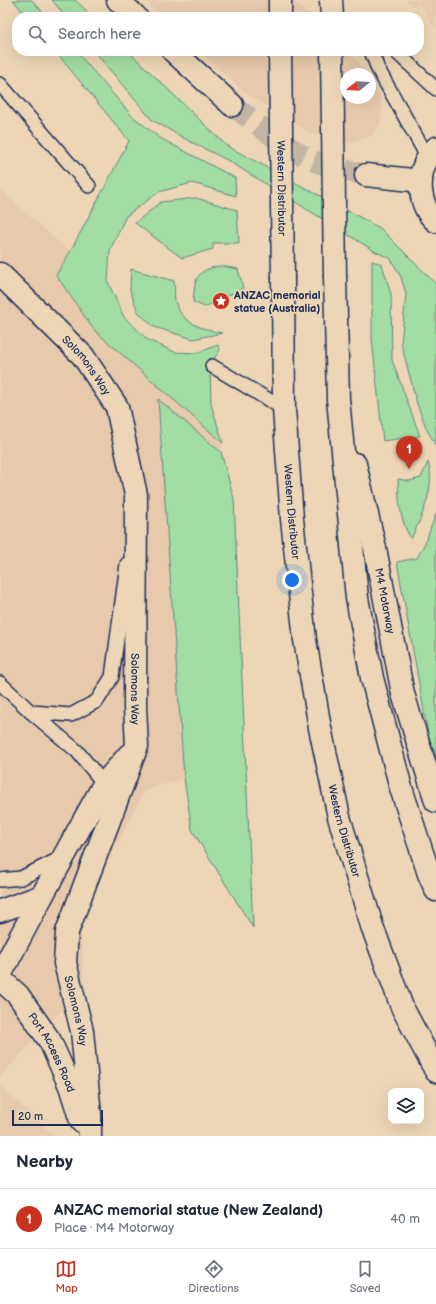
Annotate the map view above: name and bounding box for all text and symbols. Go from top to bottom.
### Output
search box [12,12,424,56]
icon: search [26,23,48,45]
text: Search here [58,25,141,44]
north arrow [340,68,376,104]
street label: Western Distributor [274,140,288,237]
place label: ANZAC memorial statue (Australia) [233,289,321,315]
place icon: ANZAC memorial statue (Australia) [211,291,231,311]
street label: Solomons Way [59,333,113,397]
pin: 1 [396,436,422,469]
street label: Western Distributor [281,464,302,561]
street label: M4 Motorway [372,567,397,635]
your location [282,570,302,590]
street label: Solomons Way [128,653,142,725]
street label: Western Distributor [325,783,363,880]
street label: Solomons Way [61,974,89,1047]
street label: Port Access Road [25,1010,77,1094]
map controls [388,1088,424,1124]
button: layers [388,1088,424,1124]
scale bar [12,1108,103,1127]
text: 20 m [18,1110,43,1123]
text: Nearby [16,1152,73,1172]
text: ANZAC memorial statue (New Zealand) [54,1201,323,1220]
text: 1 [26,1211,32,1227]
text: 40 m [390,1211,420,1227]
text: Place · M4 Motorway [54,1220,174,1236]
tab: Map [55,1258,78,1295]
tab: Directions [188,1258,239,1295]
tab: Saved [350,1258,381,1295]

